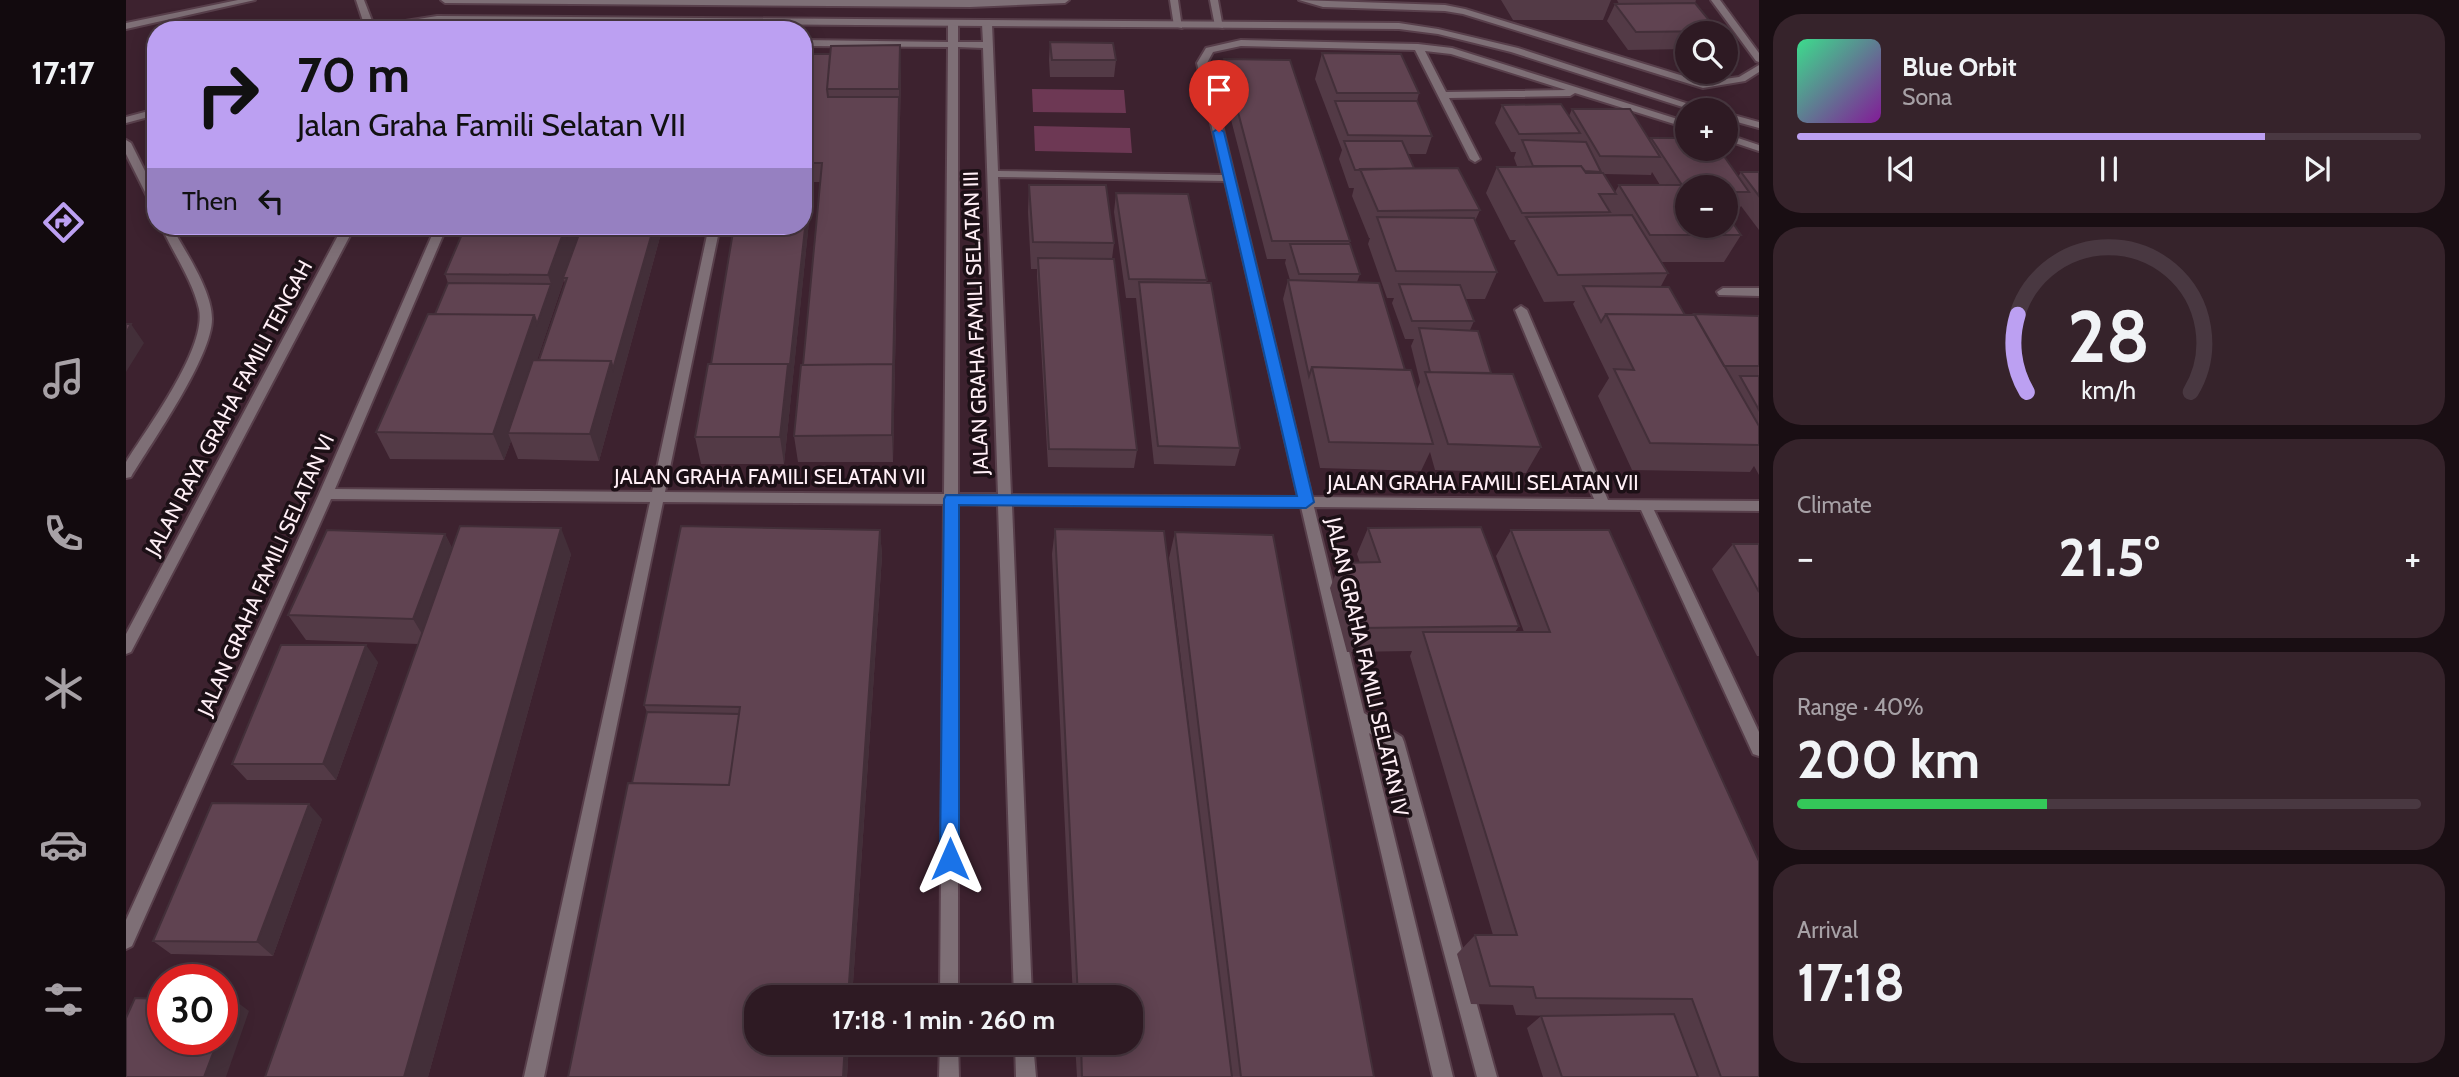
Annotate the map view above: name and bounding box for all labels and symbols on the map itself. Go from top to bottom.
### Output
pin [1189,60,1249,132]
street label: JALAN GRAHA FAMILI SELATAN III [958,171,993,476]
street label: JALAN RAYA GRAHA FAMILI TENGAH [139,256,317,561]
street label: JALAN GRAHA FAMILI SELATAN VI [191,430,339,721]
street label: JALAN GRAHA FAMILI SELATAN VII [613,464,926,489]
street label: JALAN GRAHA FAMILI SELATAN VII [1326,470,1639,495]
street label: JALAN GRAHA FAMILI SELATAN IV [1321,514,1414,819]
position arrow [913,822,987,896]
speed limit sign: 30 [147,964,238,1055]

